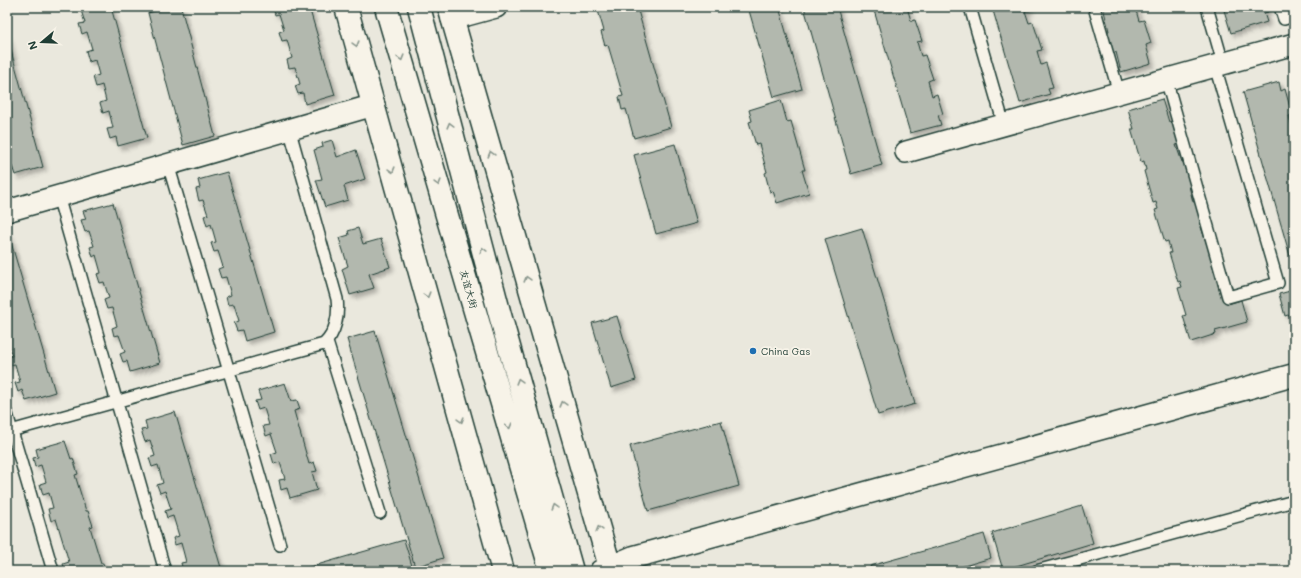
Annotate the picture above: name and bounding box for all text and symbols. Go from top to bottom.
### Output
north arrow [22,22,62,62]
text: N [24,39,41,52]
one-way arrow [351,41,360,48]
one-way arrow [396,54,405,61]
one-way arrow [446,121,455,128]
one-way arrow [487,151,496,158]
one-way arrow [387,166,396,173]
one-way arrow [433,179,442,186]
one-way arrow [479,247,488,254]
street label: 友谊大街 [457,268,481,310]
one-way arrow [523,276,532,283]
one-way arrow [422,291,431,298]
place label: China Gas [761,344,810,358]
marker: China Gas [748,346,758,356]
one-way arrow [515,378,524,385]
one-way arrow [559,401,568,408]
one-way arrow [457,417,465,423]
one-way arrow [504,422,513,429]
one-way arrow [550,503,559,510]
one-way arrow [595,526,604,533]

